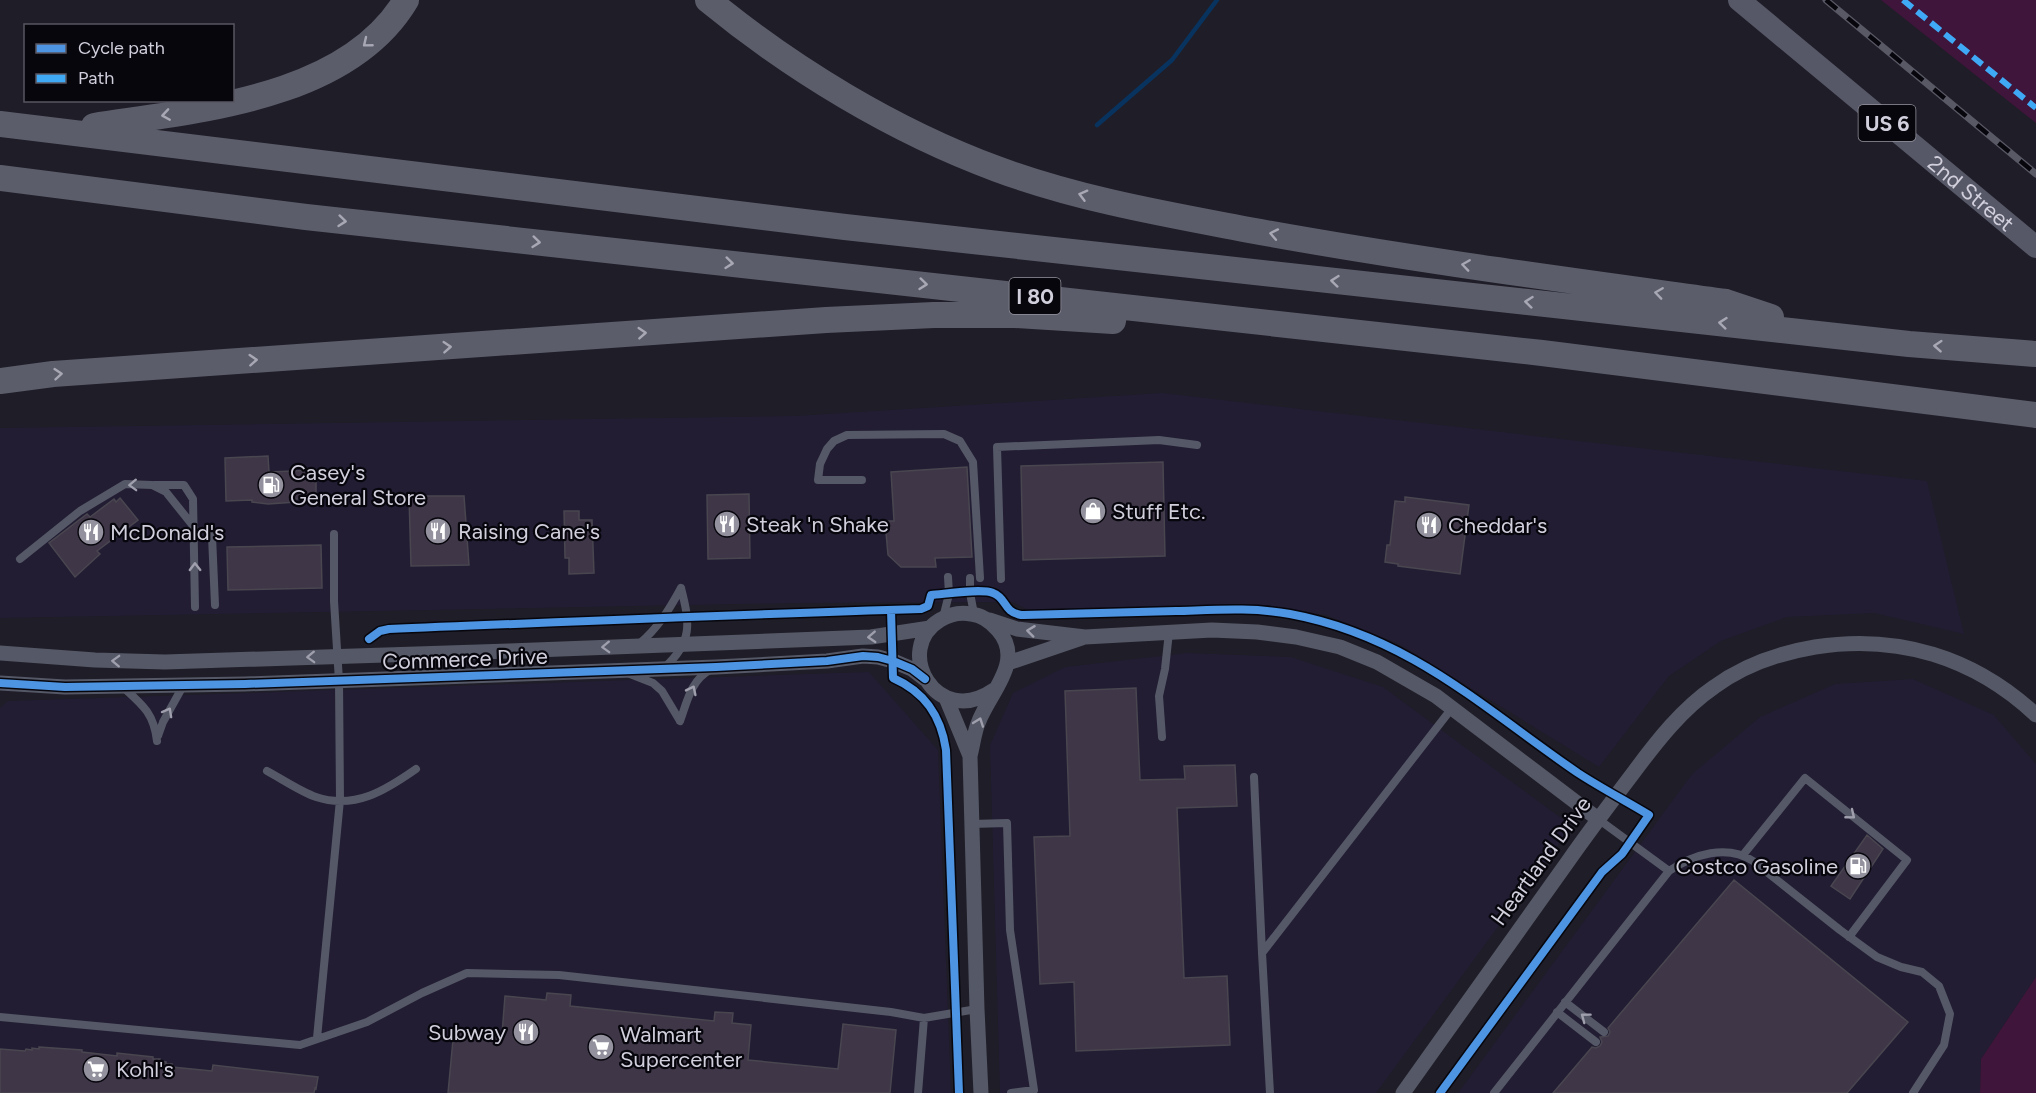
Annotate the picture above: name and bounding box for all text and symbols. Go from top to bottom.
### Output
legend [24,24,234,102]
one-way arrow [363,36,374,47]
text: Cycle path [78,37,165,59]
text: Path [78,67,114,89]
road number: US 6 [1858,105,1916,141]
one-way arrow [161,108,170,120]
street label: 2nd Street [1922,149,2020,237]
one-way arrow [1078,189,1088,202]
one-way arrow [337,214,346,227]
one-way arrow [1269,228,1279,241]
one-way arrow [531,235,540,248]
one-way arrow [725,256,734,269]
one-way arrow [1462,260,1471,272]
one-way arrow [1331,275,1340,288]
one-way arrow [919,277,928,290]
road number: I 80 [1010,278,1060,314]
one-way arrow [1655,287,1664,299]
one-way arrow [1525,296,1534,309]
one-way arrow [1719,317,1728,330]
one-way arrow [637,327,646,340]
one-way arrow [1933,339,1942,352]
one-way arrow [443,340,452,353]
one-way arrow [248,354,257,367]
one-way arrow [53,368,63,381]
place label: Casey's General Store [290,459,426,511]
fuel station icon: Casey's General Store [256,470,286,500]
one-way arrow [128,479,137,491]
shop icon: Stuff Etc. [1078,496,1108,526]
place label: Stuff Etc. [1112,498,1206,525]
restaurant icon: Steak 'n Shake [712,509,742,539]
restaurant icon: Cheddar's [1414,510,1444,540]
place label: Steak 'n Shake [746,511,889,538]
place label: Cheddar's [1448,512,1547,539]
restaurant icon: Raising Cane's [423,516,453,546]
restaurant icon: McDonald's [76,517,106,547]
place label: Raising Cane's [458,518,600,545]
place label: McDonald's [110,519,224,546]
one-way arrow [188,562,201,571]
one-way arrow [1026,625,1035,638]
one-way arrow [868,630,877,643]
one-way arrow [601,641,610,654]
street label: Commerce Drive [382,643,548,675]
one-way arrow [307,650,316,663]
one-way arrow [112,654,121,667]
one-way arrow [685,685,697,696]
one-way arrow [161,708,172,718]
one-way arrow [972,717,985,728]
street label: Heartland Drive [1485,791,1597,931]
one-way arrow [1844,807,1855,818]
fuel station icon: Costco Gasoline [1843,851,1873,881]
place label: Costco Gasoline [1676,853,1838,880]
one-way arrow [1580,1013,1591,1024]
restaurant icon: Subway [511,1017,541,1047]
place label: Subway [428,1019,506,1046]
place label: Walmart Supercenter [620,1021,743,1073]
supermarket icon: Walmart Supercenter [586,1032,616,1062]
supermarket icon: Kohl's [81,1054,111,1084]
place label: Kohl's [116,1056,174,1083]

